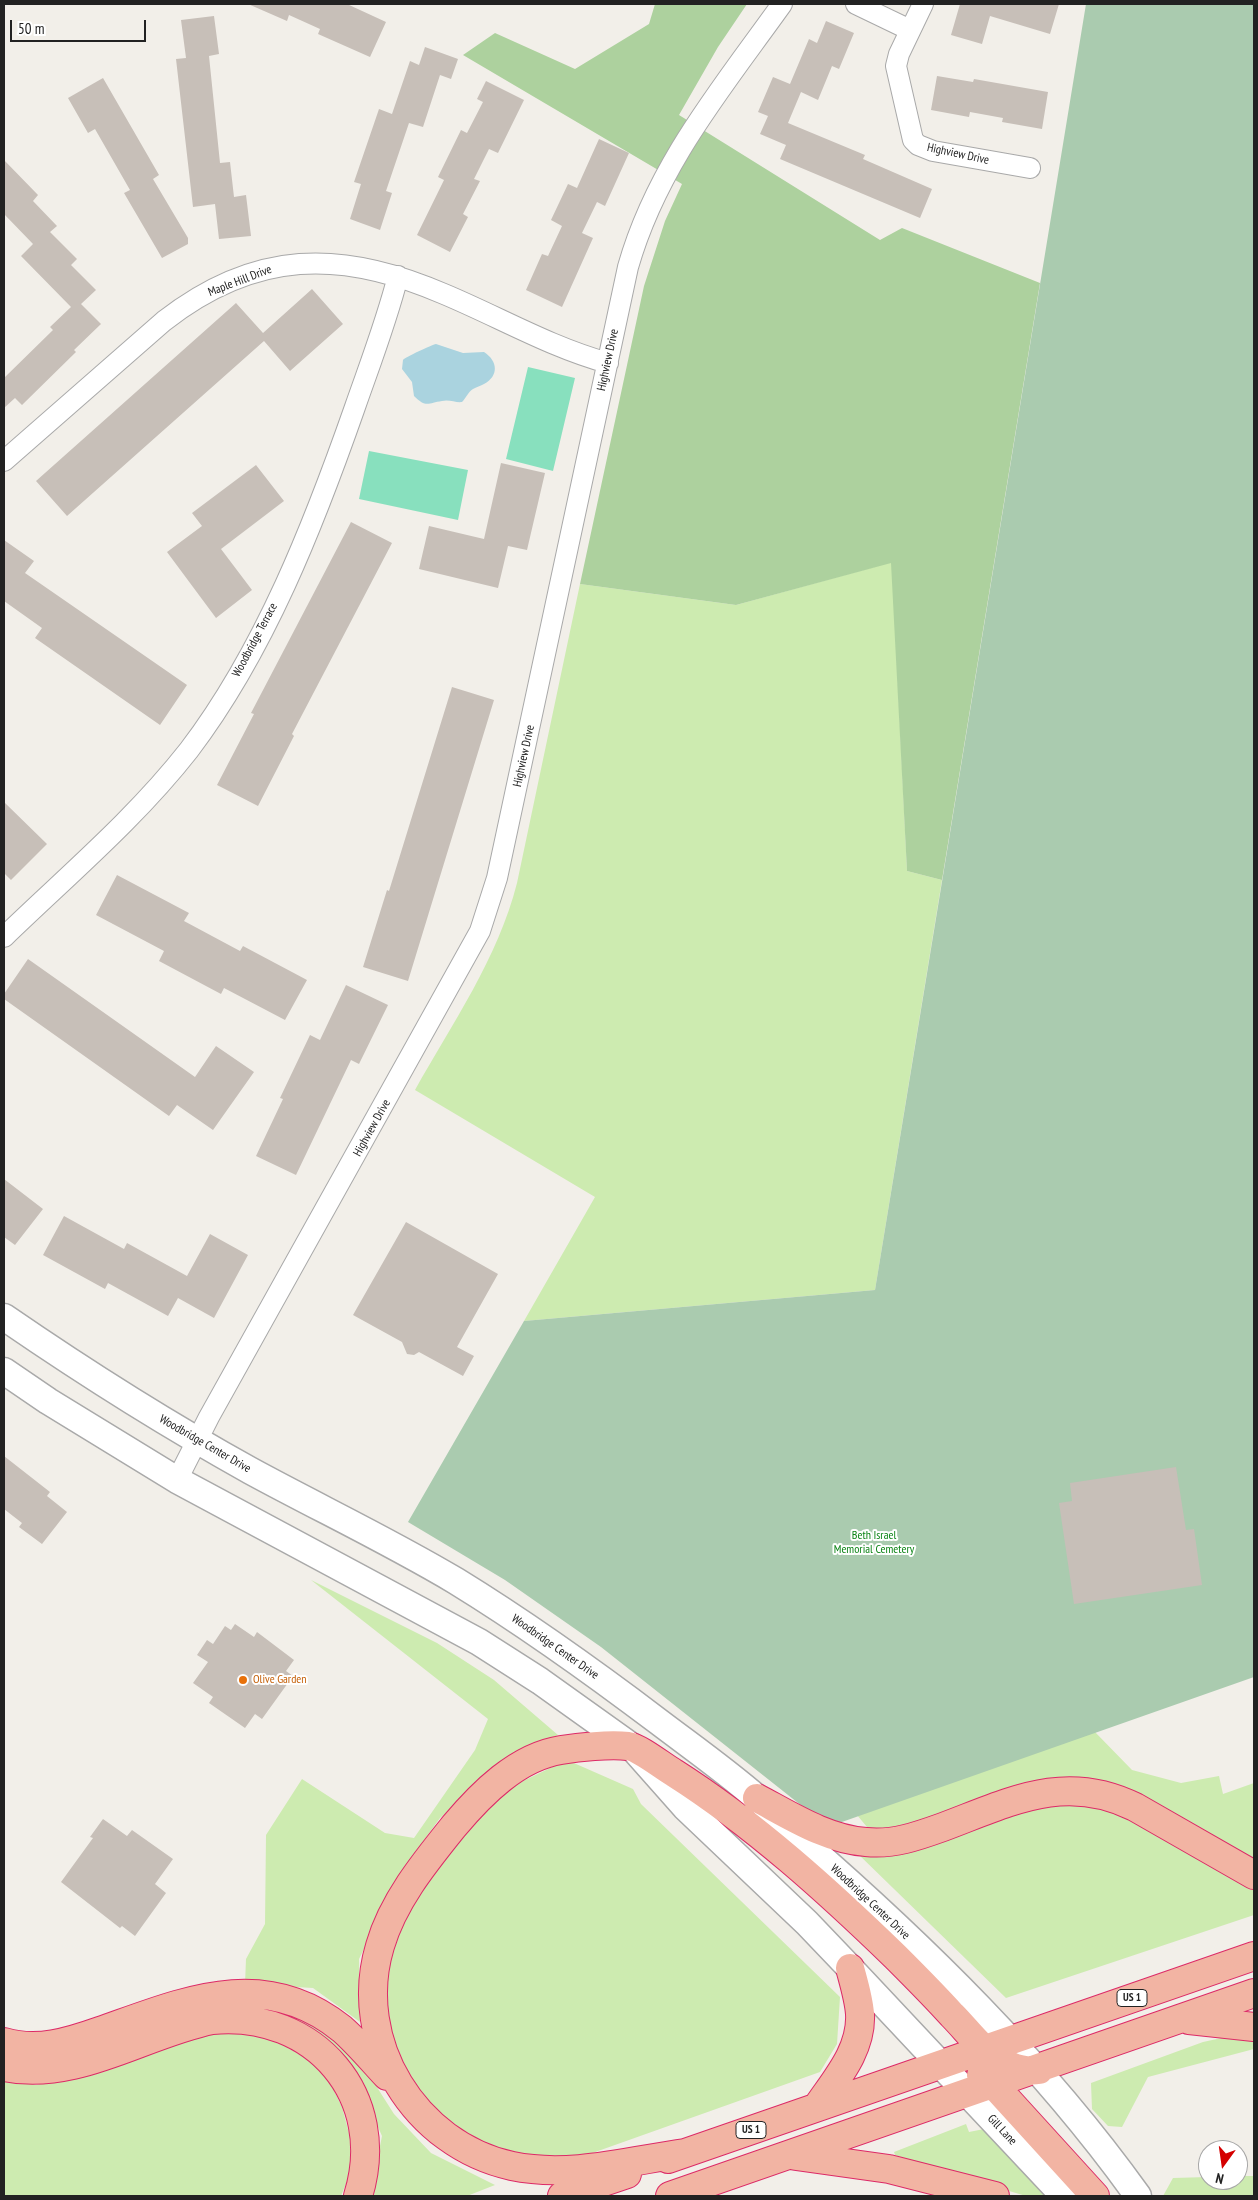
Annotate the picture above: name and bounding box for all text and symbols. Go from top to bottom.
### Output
scale bar [12,10,149,42]
text: 50 m [18,19,44,38]
street label: Highview Drive [926,140,990,168]
street label: Maple Hill Drive [206,262,274,300]
street label: Highview Drive [594,328,622,392]
street label: Woodbridge Terrace [229,601,281,679]
street label: Highview Drive [510,724,538,788]
street label: Highview Drive [350,1097,394,1159]
street label: Woodbridge Center Drive [157,1412,253,1476]
park label: Beth Israel Memorial Cemetery [834,1529,914,1557]
street label: Woodbridge Center Drive [509,1611,601,1683]
place label: Olive Garden [253,1673,307,1687]
marker: Olive Garden [237,1674,249,1686]
street label: Woodbridge Center Drive [827,1861,913,1943]
road number: US 1 [1117,1990,1147,2006]
street label: Gill Lane [984,2112,1020,2148]
road number: US 1 [736,2122,766,2138]
north arrow [1198,2140,1248,2190]
text: N [1214,2169,1225,2188]

